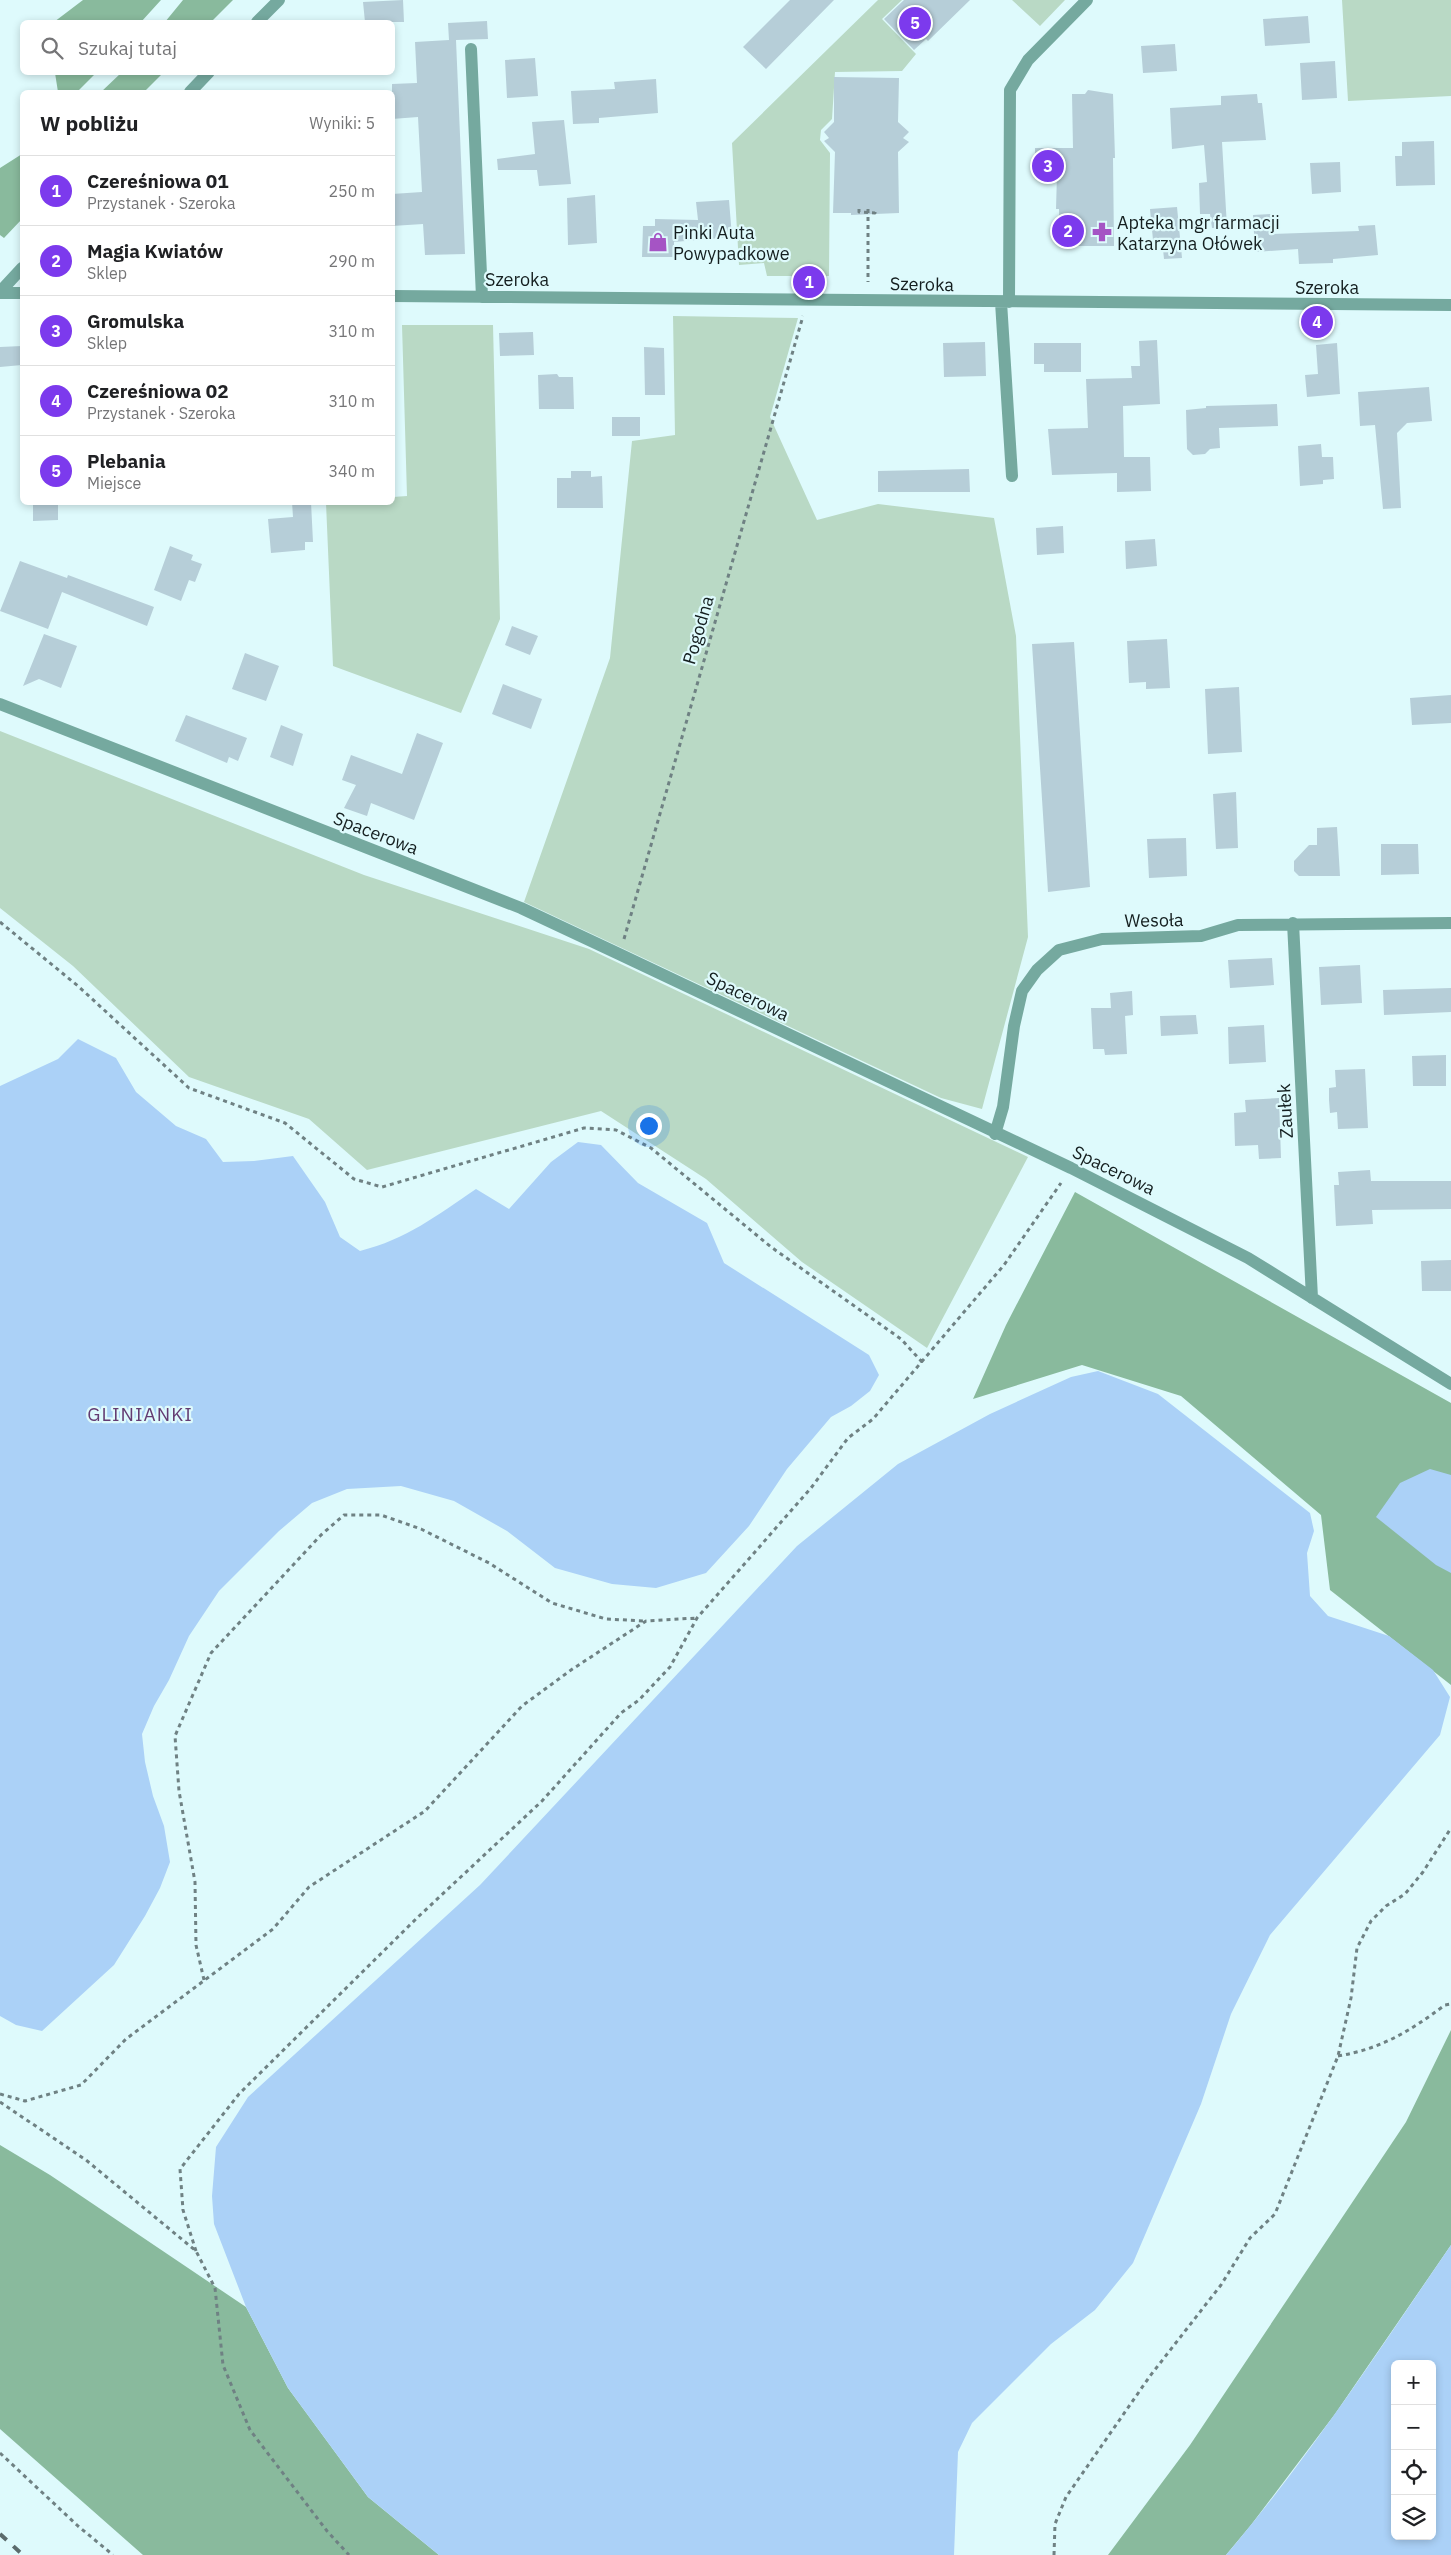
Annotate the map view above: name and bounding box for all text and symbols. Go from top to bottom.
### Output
pin: 5 [899,4,931,42]
search box [20,20,395,75]
icon: search [38,34,66,62]
text: Szukaj tutaj [78,36,177,60]
text: W pobliżu [40,109,139,137]
text: Wyniki: 5 [309,113,375,133]
pin: 3 [1032,147,1064,185]
text: Czereśniowa 01 [87,169,229,193]
text: 1 [51,181,61,201]
text: 250 m [328,181,375,201]
text: Przystanek · Szeroka [87,193,236,213]
place label: Apteka mgr farmacji Katarzyna Ołówek [1117,211,1280,255]
pin: 2 [1052,212,1084,250]
place label: Pinki Auta Powypadkowe [673,221,790,265]
pharmacy icon: Apteka mgr farmacji Katarzyna Ołówek [1091,221,1113,243]
shop icon: Pinki Auta Powypadkowe [647,231,669,253]
text: Magia Kwiatów [87,239,223,263]
text: 2 [51,251,61,271]
text: 290 m [328,251,375,271]
text: Sklep [87,263,127,283]
pin: 1 [793,263,825,301]
street label: Szeroka [485,268,549,291]
street label: Szeroka [890,272,955,296]
street label: Szeroka [1295,276,1359,299]
pin: 4 [1301,303,1333,341]
text: Gromulska [87,309,184,333]
text: 3 [51,321,61,341]
text: 310 m [328,321,375,341]
text: Sklep [87,333,127,353]
text: Czereśniowa 02 [87,379,229,403]
text: 4 [51,391,61,411]
text: 310 m [328,391,375,411]
text: Przystanek · Szeroka [87,403,236,423]
text: Plebania [87,449,166,473]
text: 5 [51,461,61,481]
text: 340 m [328,461,375,481]
text: Miejsce [87,473,141,493]
street label: Pogodna [677,593,719,667]
street label: Spacerowa [330,806,422,860]
street label: Wesoła [1124,908,1184,932]
street label: Spacerowa [703,966,793,1026]
street label: Zaułek [1272,1083,1298,1139]
your location [636,1113,662,1139]
street label: Spacerowa [1069,1140,1159,1200]
district label: GLINIANKI [87,1402,193,1426]
map controls [1391,2360,1436,2540]
button: + [1391,2360,1436,2405]
button: − [1391,2405,1436,2450]
button: locate [1391,2450,1436,2495]
button: layers [1391,2495,1436,2540]

